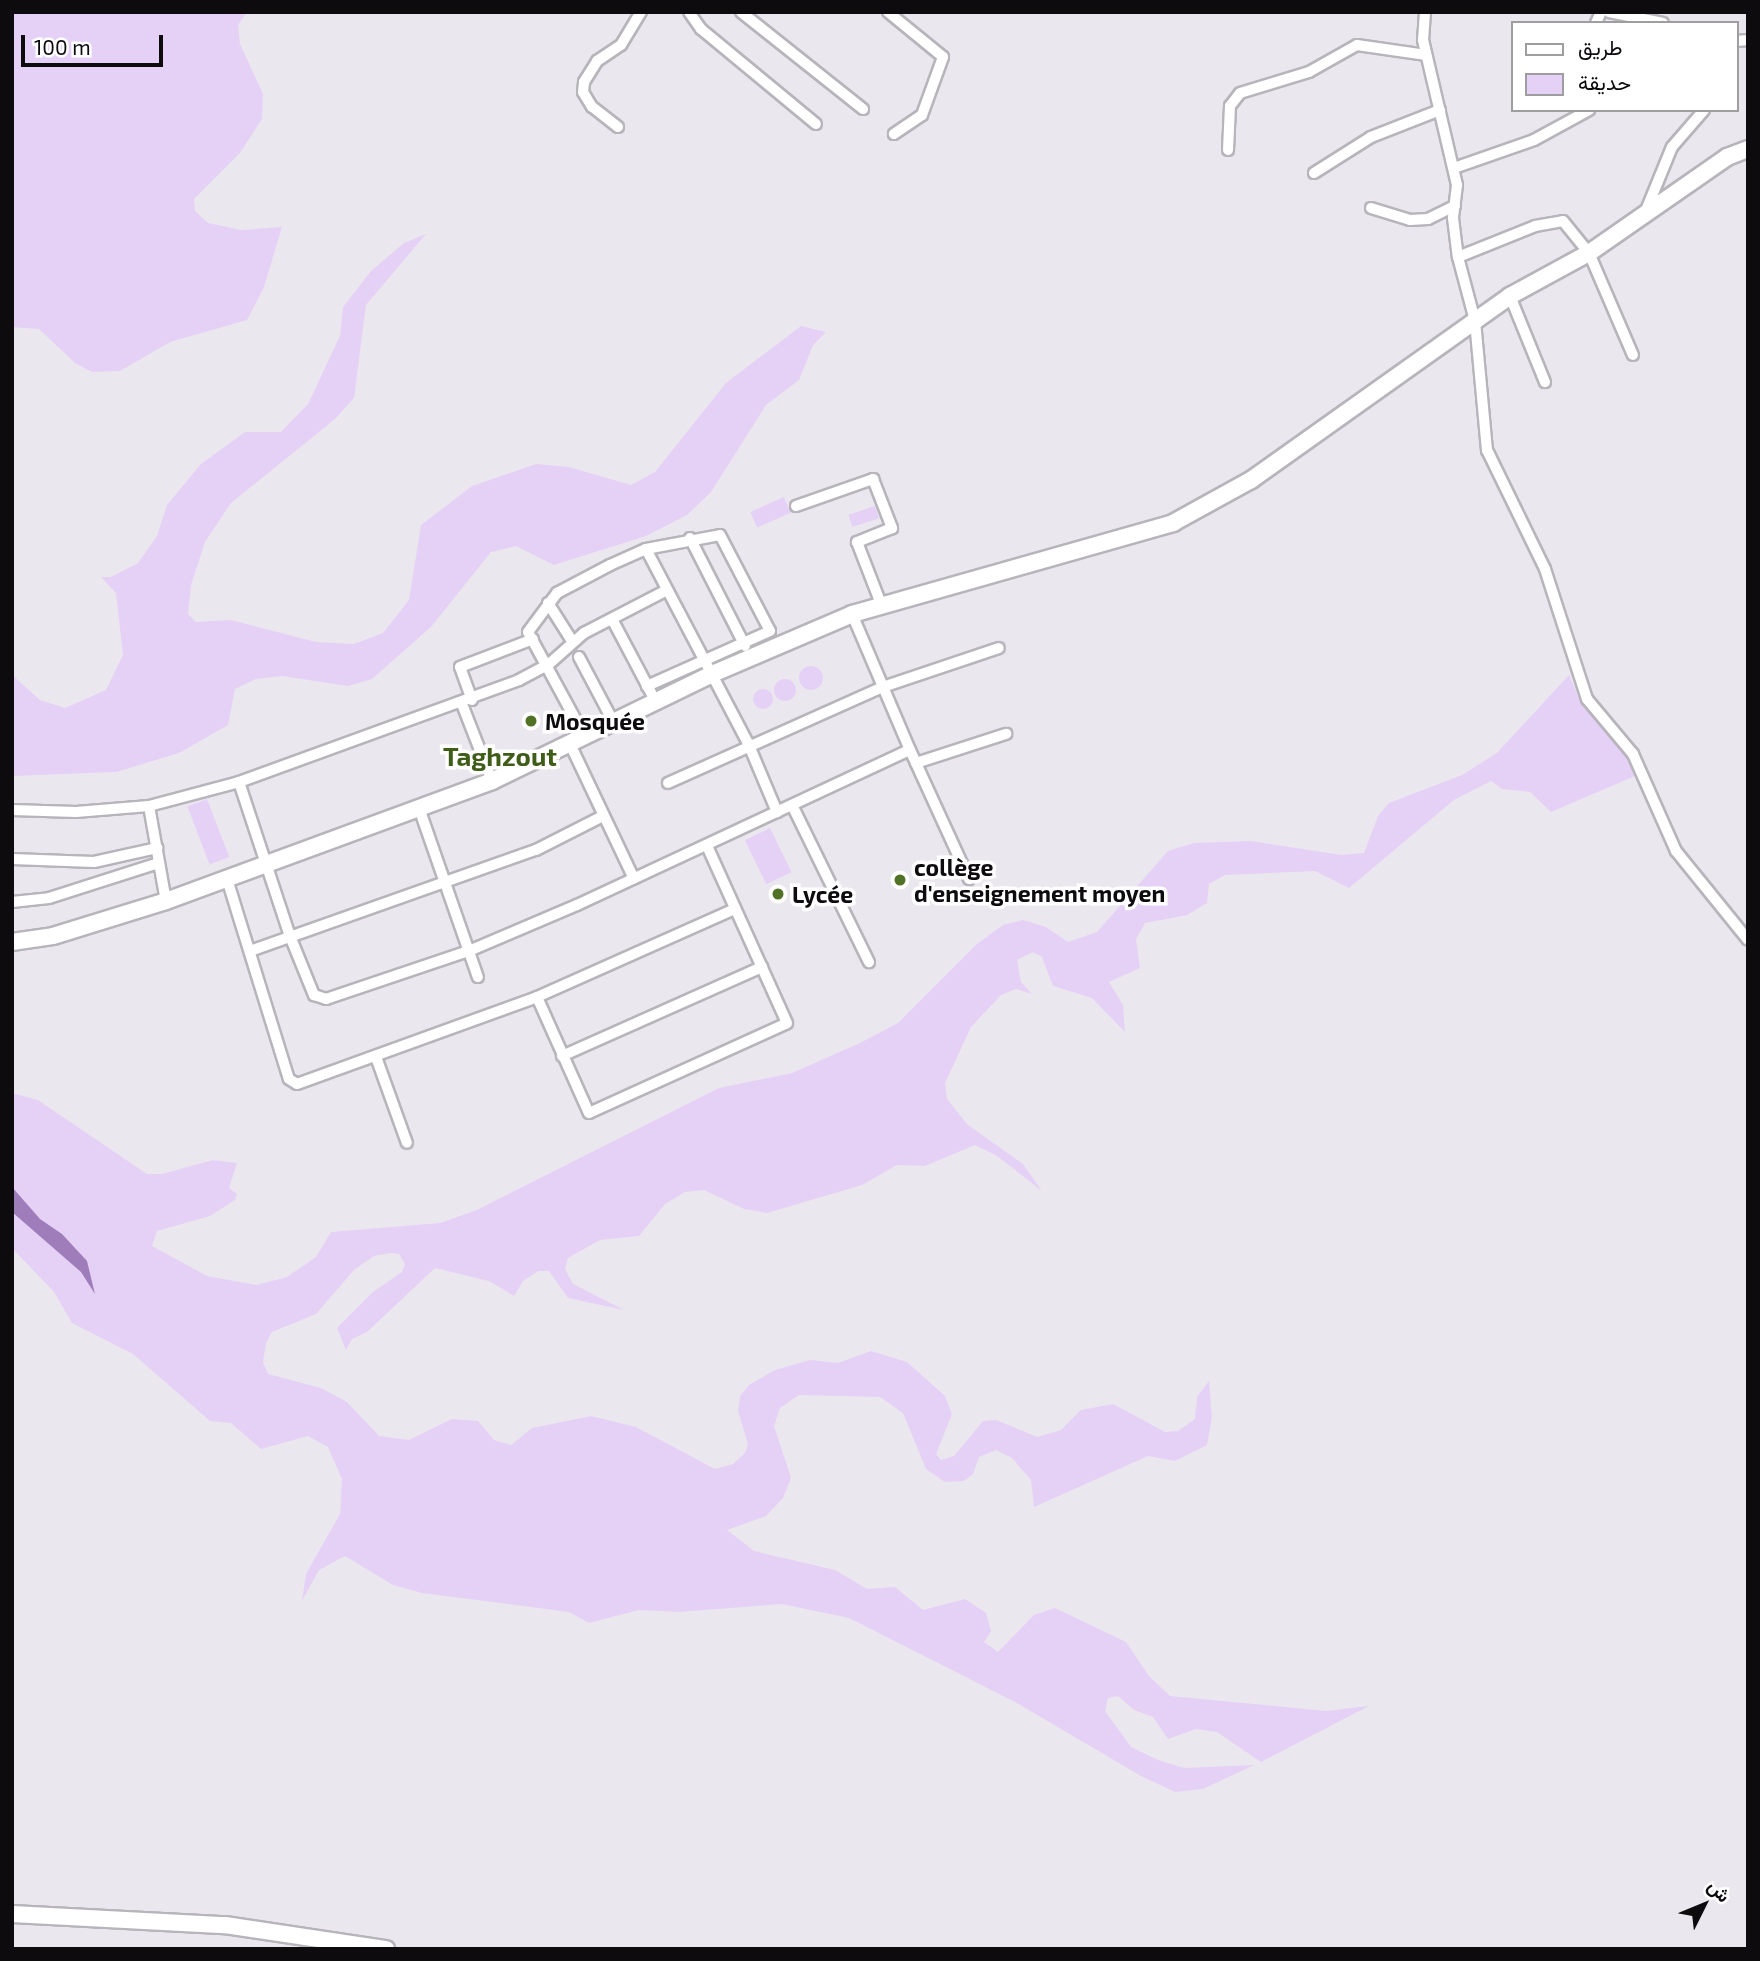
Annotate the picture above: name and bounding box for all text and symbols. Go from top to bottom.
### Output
scale bar [24,21,166,65]
legend [1512,21,1739,112]
text: 100 m [34,34,91,59]
text: طريق [1578,34,1623,59]
text: حديقة [1578,69,1631,94]
place label: Mosquée [545,707,645,735]
marker: Mosquée [523,713,539,729]
district label: Taghzout [443,740,557,772]
place label: collège d'enseignement moyen [914,853,1165,907]
marker: collège d'enseignement moyen [892,872,908,888]
place label: Lycée [792,880,853,908]
marker: Lycée [770,886,786,902]
north arrow [1669,1870,1739,1940]
text: ش [1704,1874,1736,1907]

